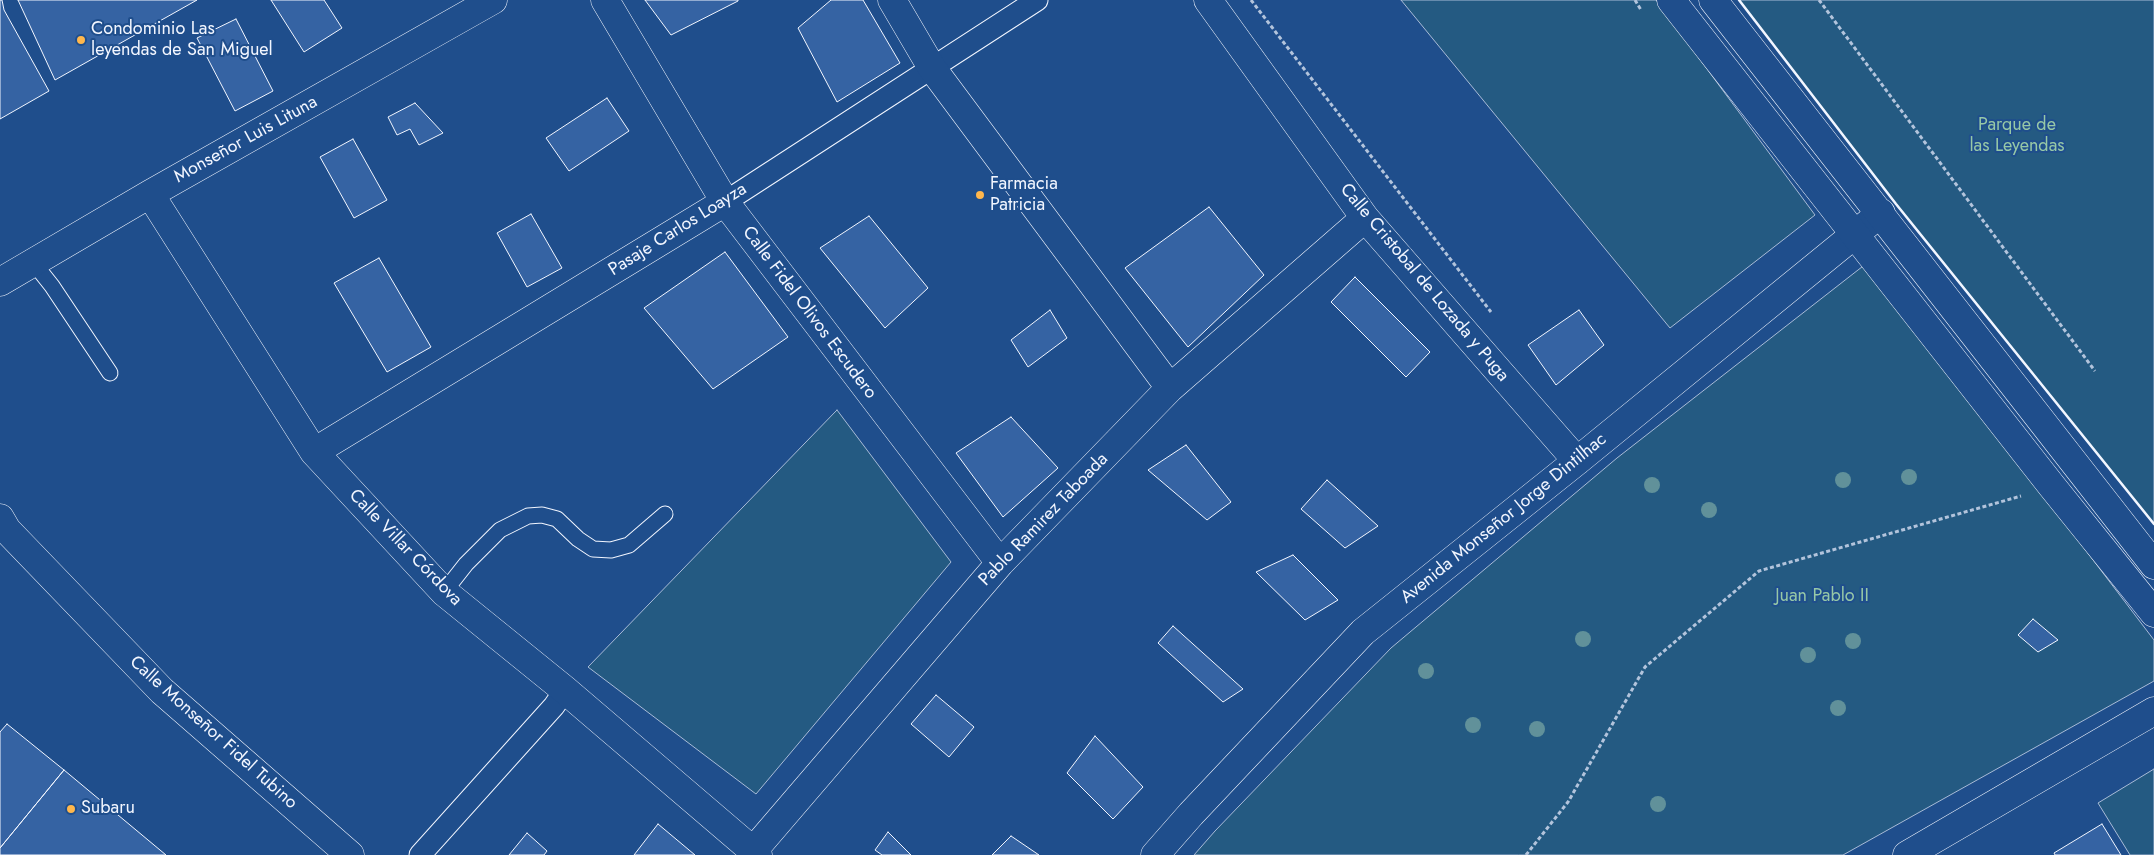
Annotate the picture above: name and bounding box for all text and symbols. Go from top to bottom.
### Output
place label: Condominio Las leyendas de San Miguel [91,19,273,62]
marker: Condominio Las leyendas de San Miguel [75,34,87,46]
street label: Monseñor Luis Lituna [171,92,321,188]
park label: Parque de las Leyendas [1969,115,2065,158]
place label: Farmacia Patricia [990,174,1058,216]
street label: Pasaje Carlos Loayza [605,179,751,281]
street label: Calle Cristobal de Lozada y Puga [1335,180,1513,386]
marker: Farmacia Patricia [974,189,986,201]
street label: Calle Fidel Olivos Escudero [737,223,881,403]
street label: Avenida Monseñor Jorge Dintilhac [1397,429,1611,609]
street label: Pablo Ramirez Taboada [975,449,1113,591]
street label: Calle Villar Córdova [344,485,466,611]
park label: Juan Pablo II [1775,586,1869,608]
street label: Calle Monseñor Fidel Tubino [125,652,301,814]
place label: Subaru [81,798,135,820]
marker: Subaru [65,803,77,815]

